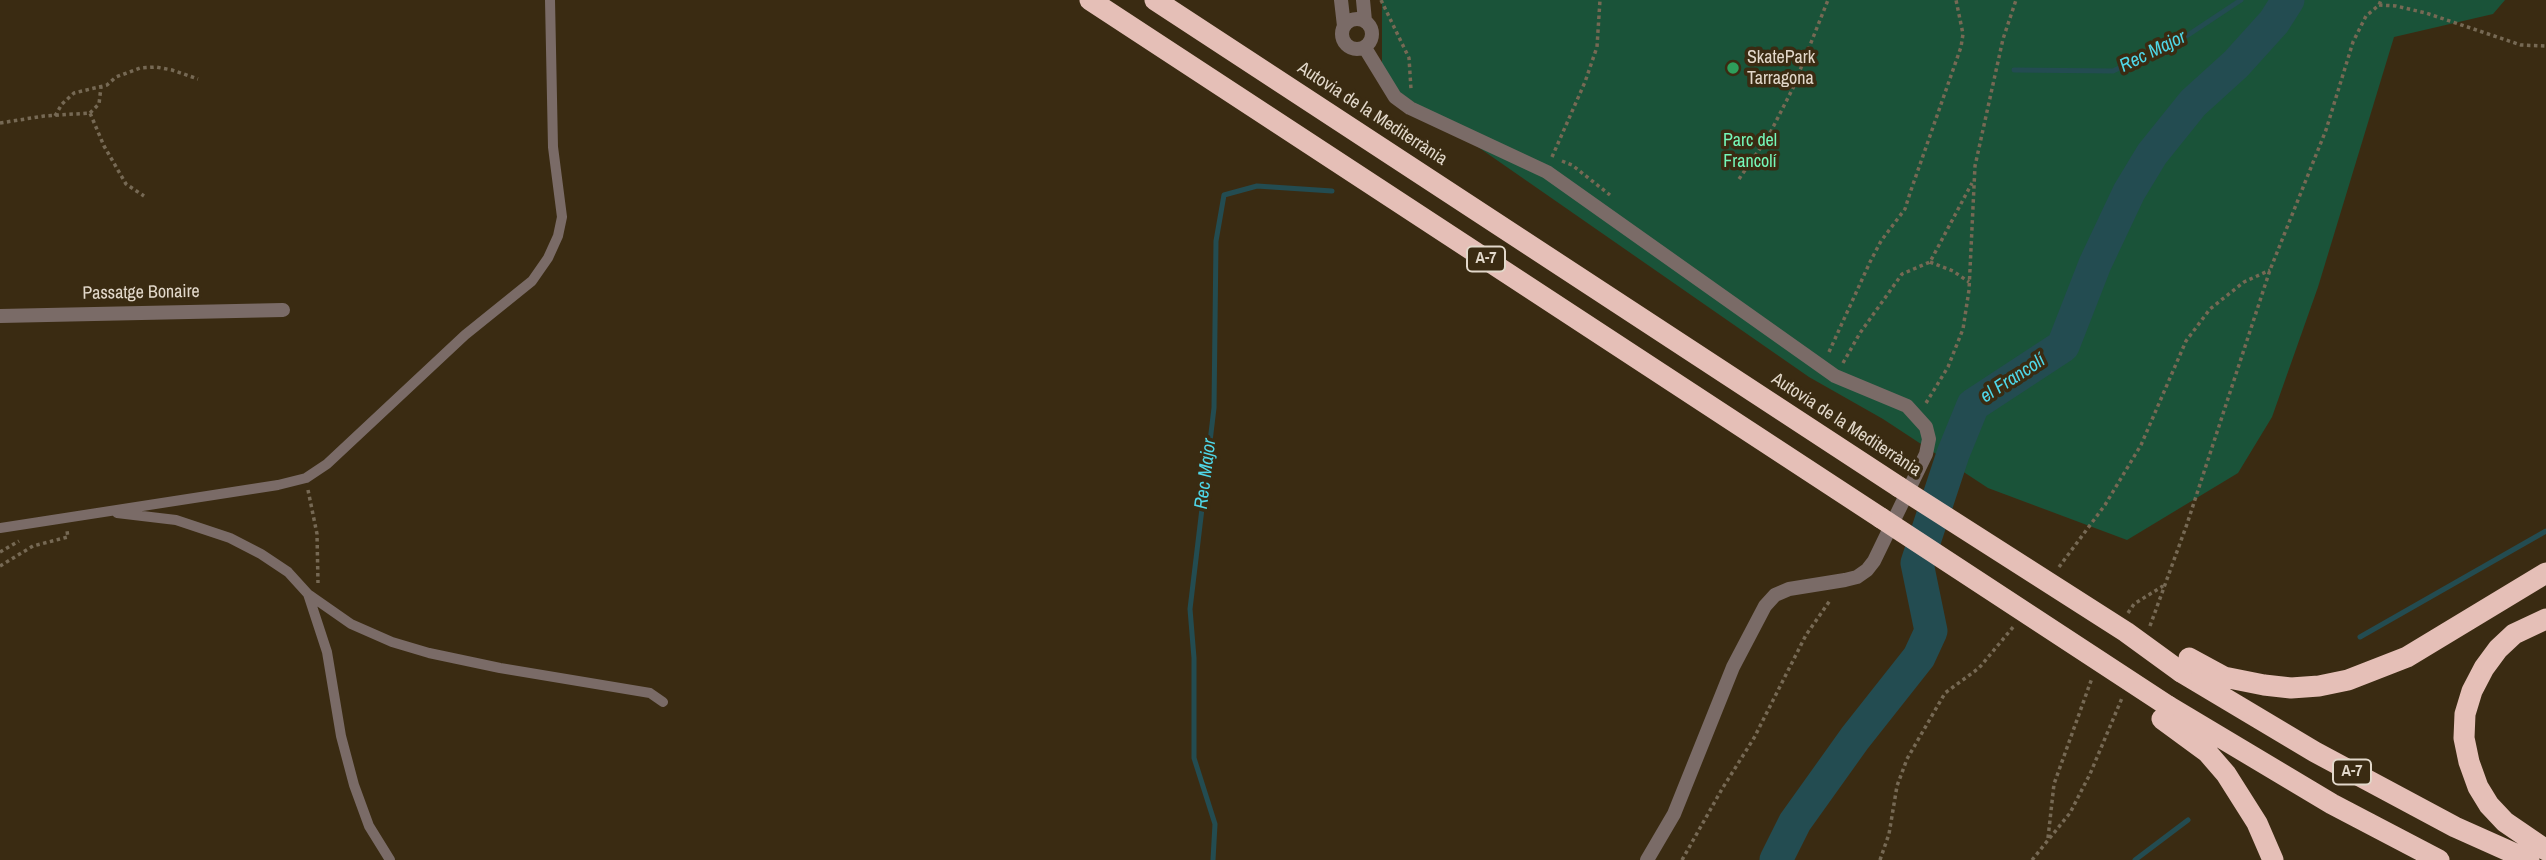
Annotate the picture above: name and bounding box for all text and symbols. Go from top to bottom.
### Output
water label: Rec Major [2116,26,2190,78]
place label: SkatePark Tarragona [1747,47,1815,90]
street label: Autovia de la Mediterrània [1293,58,1451,170]
marker: SkatePark Tarragona [1725,60,1741,76]
park label: Parc del Francolí [1723,130,1777,172]
road number: A-7 [1467,246,1505,272]
street label: Passatge Bonaire [82,281,200,305]
water label: el Francolí [1976,350,2050,408]
street label: Autovia de la Mediterrània [1767,369,1925,481]
water label: Rec Major [1190,437,1222,511]
road number: A-7 [2333,760,2371,785]

